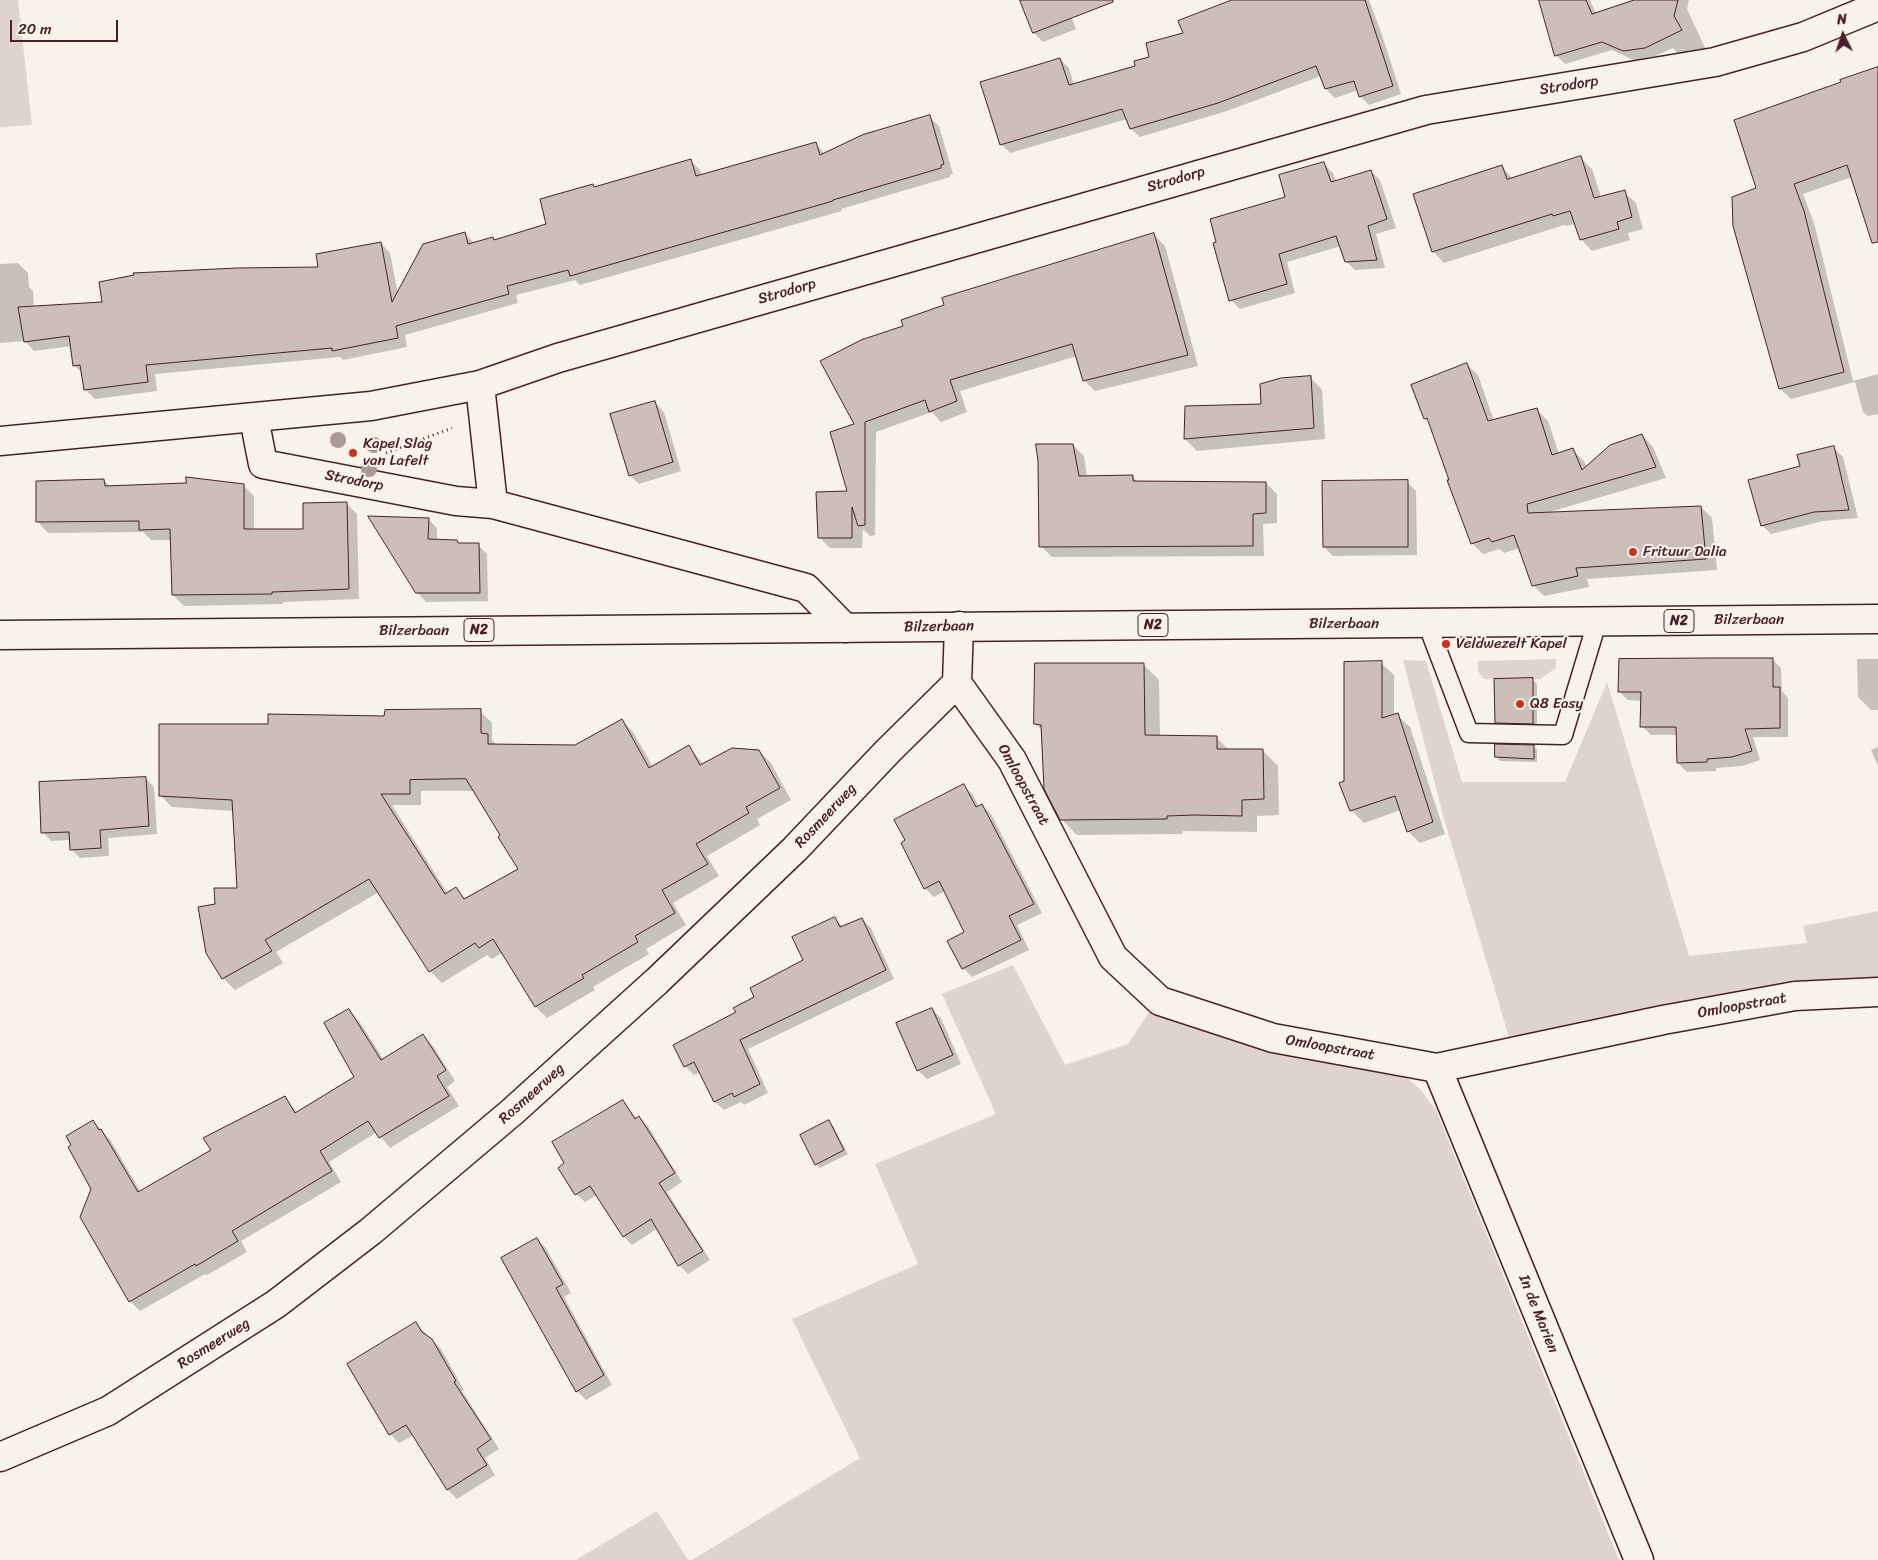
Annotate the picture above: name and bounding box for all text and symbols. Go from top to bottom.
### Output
text: N [1836,7,1848,32]
scale bar [12,10,120,42]
north arrow [1818,10,1868,60]
text: 20 m [18,16,52,42]
street label: Strodorp [1538,72,1600,100]
street label: Strodorp [1145,163,1207,197]
street label: Strodorp [756,275,818,309]
place label: Kapel Slag van Lafelt [363,435,432,470]
marker: Kapel Slag van Lafelt [347,447,359,459]
street label: Strodorp [323,467,385,495]
place label: Frituur Dalia [1643,543,1727,561]
marker: Frituur Dalia [1627,546,1639,558]
road number: N2 [1664,610,1694,632]
street label: Bilzerbaan [1714,611,1784,629]
road number: N2 [1138,614,1168,636]
street label: Bilzerbaan [1309,615,1379,633]
street label: Bilzerbaan [904,617,974,637]
road number: N2 [464,618,494,642]
street label: Bilzerbaan [379,622,449,640]
place label: Veldwezelt Kapel [1456,635,1567,653]
marker: Veldwezelt Kapel [1440,638,1452,650]
place label: Q8 Easy [1530,695,1583,713]
marker: Q8 Easy [1514,698,1526,710]
street label: Omloopstraat [993,741,1053,829]
street label: Rosmeerweg [791,780,861,852]
street label: Omloopstraat [1696,989,1788,1023]
street label: Omloopstraat [1284,1031,1376,1065]
street label: Rosmeerweg [496,1060,568,1128]
street label: In de Marien [1514,1272,1562,1356]
street label: Rosmeerweg [175,1315,253,1373]

